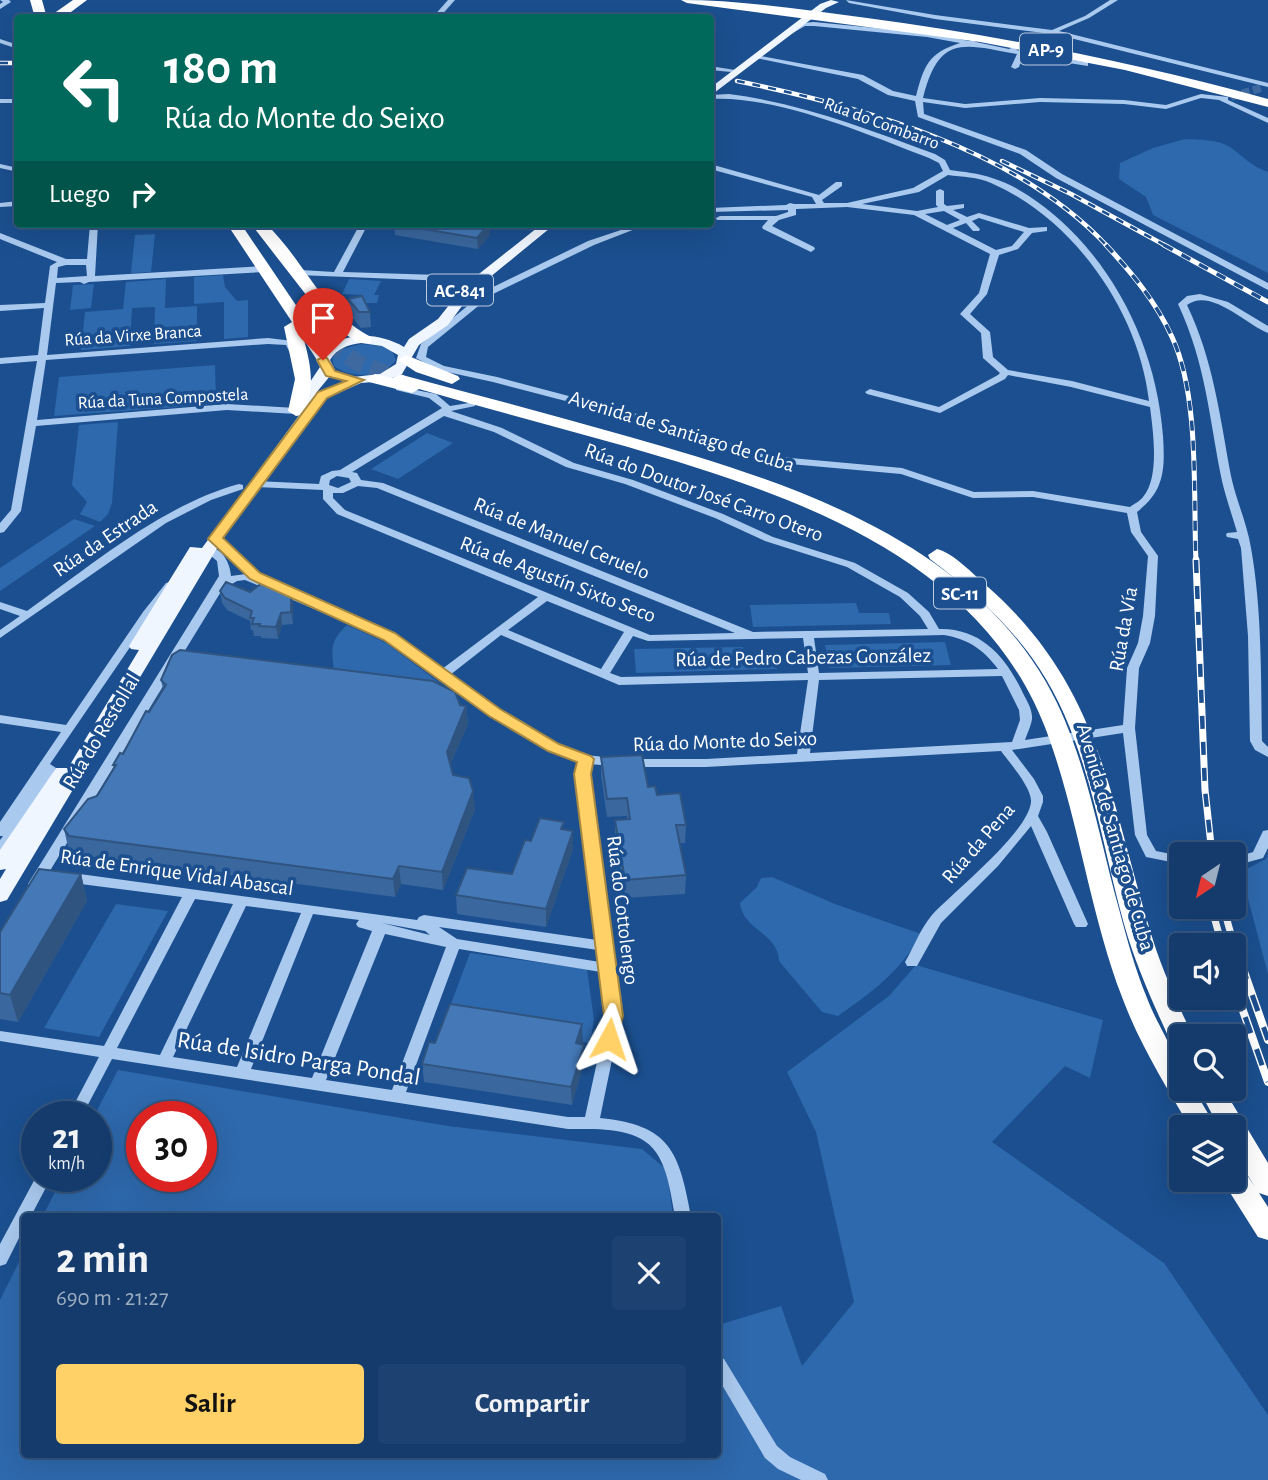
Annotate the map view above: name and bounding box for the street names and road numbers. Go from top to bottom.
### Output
road number: AP-9 [1020,34,1072,64]
street label: Rúa do Combarro [822,95,942,153]
road number: AC-841 [427,274,493,306]
street label: Rúa da Virxe Branca [64,322,202,350]
street label: Rúa da Tuna Compostela [77,386,249,412]
street label: Avenida de Santiago de Cuba [566,387,798,476]
street label: Rúa do Doutor José Carro Otero [582,439,826,546]
street label: Rúa de Manuel Ceruelo [471,494,653,583]
street label: Rúa da Estrada [49,496,161,581]
street label: Rúa de Agustín Sixto Seco [457,532,659,627]
road number: SC-11 [934,578,986,608]
street label: Rúa da Vía [1106,585,1141,673]
street label: Rúa de Pedro Cabezas González [675,645,931,670]
street label: Rúa do Restollal [59,670,144,792]
street label: Avenida de Santiago de Cuba [1073,721,1158,953]
street label: Rúa do Monte do Seixo [632,728,818,755]
street label: Rúa da Pena [938,799,1019,888]
street label: Rúa do Cottolengo [603,834,642,986]
street label: Rúa de Enrique Vidal Abascal [59,846,295,899]
street label: Rúa de Isidro Parga Pondal [176,1028,422,1090]

